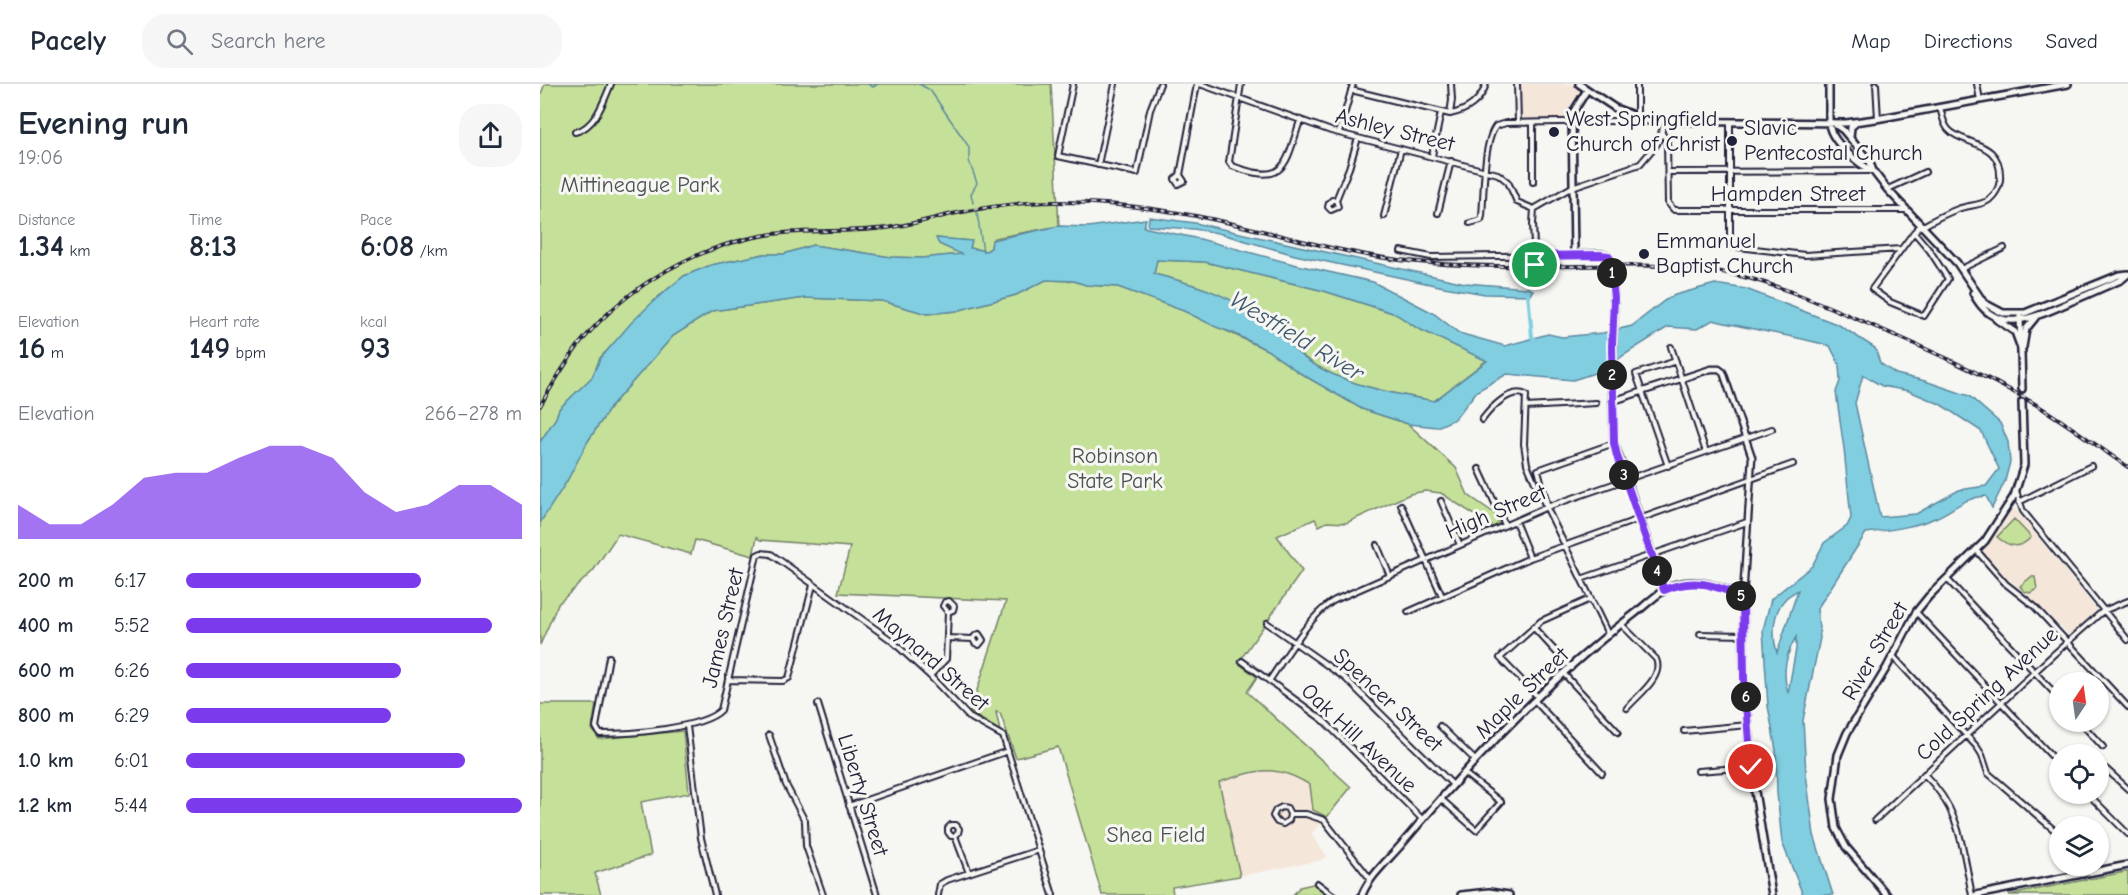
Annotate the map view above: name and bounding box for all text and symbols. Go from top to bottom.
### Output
search box [142,14,562,68]
text: Pacely [30,25,106,57]
icon: search [163,25,196,58]
text: Search here [211,28,326,54]
text: Map [1851,29,1891,53]
text: Directions [1924,29,2013,53]
text: Saved [2046,29,2098,53]
street label: Ashley Street [1333,103,1458,158]
text: Evening run [18,104,189,142]
button: share [459,104,522,167]
place label: West Springfield Church of Christ [1566,106,1721,157]
place label: Slavic Pentecostal Church [1744,115,1923,166]
marker: West Springfield Church of Christ [1547,125,1561,139]
marker: Slavic Pentecostal Church [1725,134,1739,148]
text: 19:06 [18,146,63,169]
park label: Mittineague Park [561,172,720,198]
street label: Hampden Street [1711,181,1866,207]
text: Distance [18,211,75,229]
text: Time [189,211,222,229]
text: Pace [360,211,392,229]
place label: Emmanuel Baptist Church [1656,228,1794,279]
text: 1.34 [18,229,64,264]
text: 8:13 [189,229,237,264]
text: 6:08 [360,229,414,264]
pin [1509,239,1560,290]
text: km [64,242,90,260]
text: /km [414,242,448,260]
marker: Emmanuel Baptist Church [1637,247,1651,261]
icon: arrive [1518,248,1551,281]
pin: 1 [1597,258,1627,288]
text: 1 [1609,264,1615,282]
water label: Westfield River [1225,285,1370,388]
text: Elevation [18,313,79,331]
text: Heart rate [189,313,260,331]
text: kcal [360,313,387,331]
text: 16 [18,331,45,366]
text: 149 [189,331,230,366]
text: 93 [360,331,390,366]
text: m [45,344,64,362]
text: bpm [230,344,266,362]
pin: 2 [1597,360,1627,390]
text: 2 [1608,366,1616,384]
text: Elevation [18,402,95,425]
text: 266–278 m [425,402,522,425]
park label: Robinson State Park [1067,443,1163,494]
pin: 3 [1609,460,1639,490]
text: 3 [1620,466,1628,484]
street label: High Street [1442,479,1551,545]
pin: 4 [1642,556,1672,586]
text: 4 [1653,562,1661,580]
street label: James Street [697,565,750,690]
text: 200 m [18,569,74,592]
text: 6:17 [114,569,146,592]
pin: 5 [1726,581,1756,611]
text: 5 [1737,587,1745,605]
street label: River Street [1836,597,1914,705]
street label: Maynard Street [868,602,995,717]
text: 400 m [18,614,73,637]
text: 5:52 [114,614,150,637]
street label: Cold Spring Avenue [1911,622,2063,766]
street label: Maple Street [1470,642,1575,744]
street label: Spencer Street [1328,643,1449,758]
text: 600 m [18,659,74,682]
text: 6:26 [114,659,150,682]
north arrow [2049,672,2109,732]
map controls [2049,672,2109,876]
street label: Oak Hill Avenue [1296,678,1422,798]
pin: 6 [1731,682,1761,712]
text: 6 [1742,688,1750,706]
text: 800 m [18,704,74,727]
text: 6:29 [114,704,150,727]
street label: Liberty Street [832,731,894,860]
pin [1725,741,1776,792]
button: locate [2049,744,2109,804]
text: 1.0 km [18,749,74,772]
text: 6:01 [114,749,149,772]
icon: check [1734,750,1767,783]
text: 1.2 km [18,794,72,817]
text: 5:44 [114,794,148,817]
button: layers [2049,816,2109,876]
park label: Shea Field [1107,822,1205,848]

